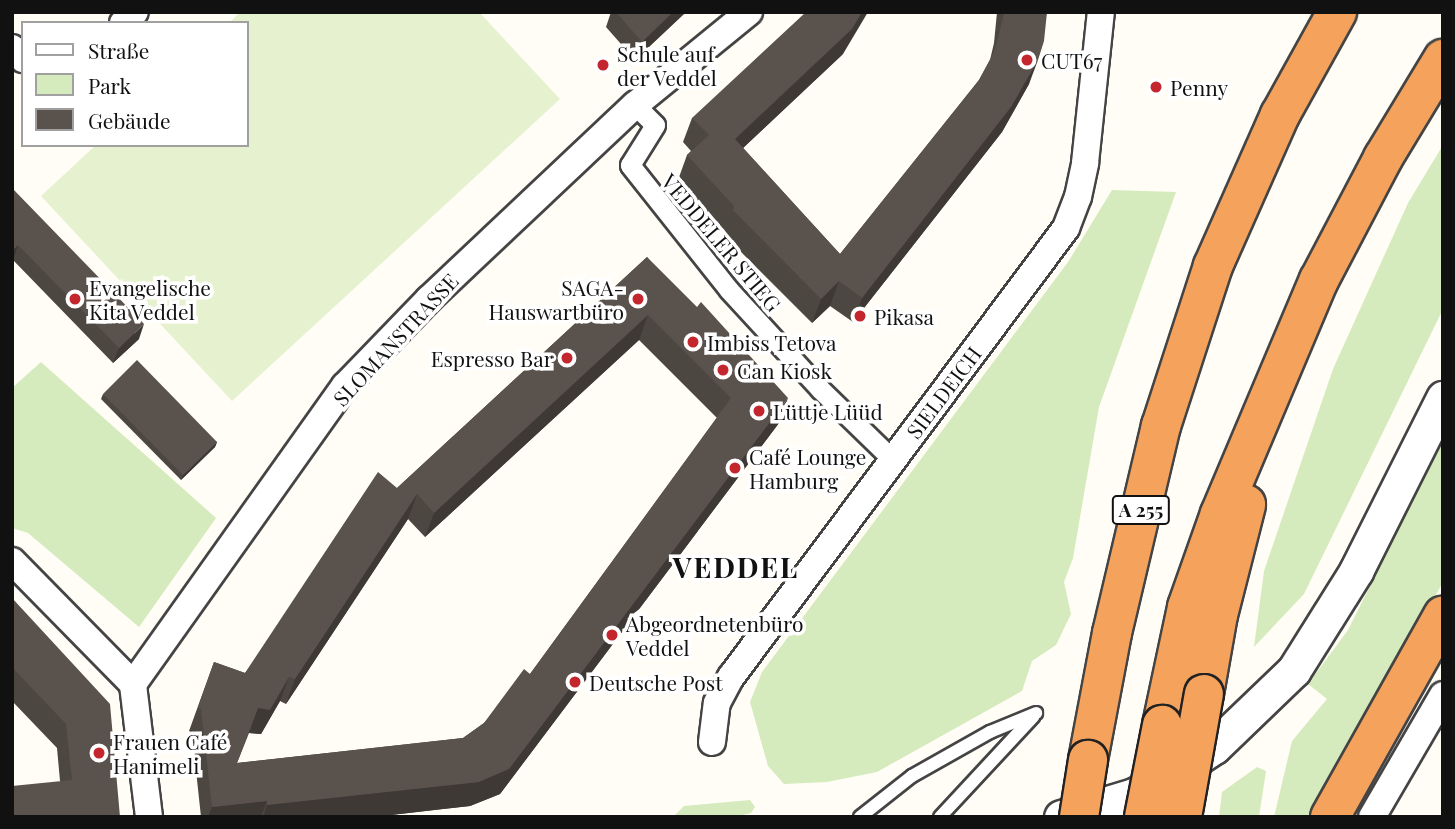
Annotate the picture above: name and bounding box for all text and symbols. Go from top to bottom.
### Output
legend [21,21,248,147]
text: Straße [88,36,149,64]
place label: Schule auf der Veddel [617,40,718,90]
place label: CUT67 [1041,47,1102,73]
marker: CUT67 [1019,52,1035,68]
marker: Schule auf der Veddel [595,57,611,73]
text: Park [88,71,131,99]
place label: Penny [1170,74,1228,100]
marker: Penny [1148,79,1164,95]
text: Gebäude [88,106,171,134]
street label: VEDDELER STIEG [657,168,787,316]
street label: SLOMANSTRASSE [327,268,463,410]
place label: Evangelische Kita Veddel [89,274,211,324]
place label: SAGA- Hauswartbüro [488,274,624,324]
marker: Evangelische Kita Veddel [67,291,83,307]
marker: SAGA- Hauswartbüro [630,291,646,307]
place label: Pikasa [874,303,934,329]
marker: Pikasa [852,308,868,324]
place label: Imbiss Tetova [707,329,837,355]
marker: Imbiss Tetova [685,334,701,350]
street label: SIELDEICH [900,341,986,443]
place label: Espresso Bar [431,345,553,371]
marker: Espresso Bar [559,350,575,366]
place label: Can Kiosk [737,357,832,383]
marker: Can Kiosk [715,362,731,378]
place label: Lüttje Lüüd [773,398,883,424]
marker: Lüttje Lüüd [751,403,767,419]
place label: Café Lounge Hamburg [749,443,866,493]
marker: Café Lounge Hamburg [727,460,743,476]
road number: A 255 [1111,495,1171,526]
district label: VEDDEL [674,550,798,584]
place label: Abgeordnetenbüro Veddel [626,610,803,660]
marker: Abgeordnetenbüro Veddel [604,627,620,643]
place label: Deutsche Post [589,669,723,695]
marker: Deutsche Post [567,674,583,690]
place label: Frauen Café Hanimeli [113,728,227,778]
marker: Frauen Café Hanimeli [91,745,107,761]

